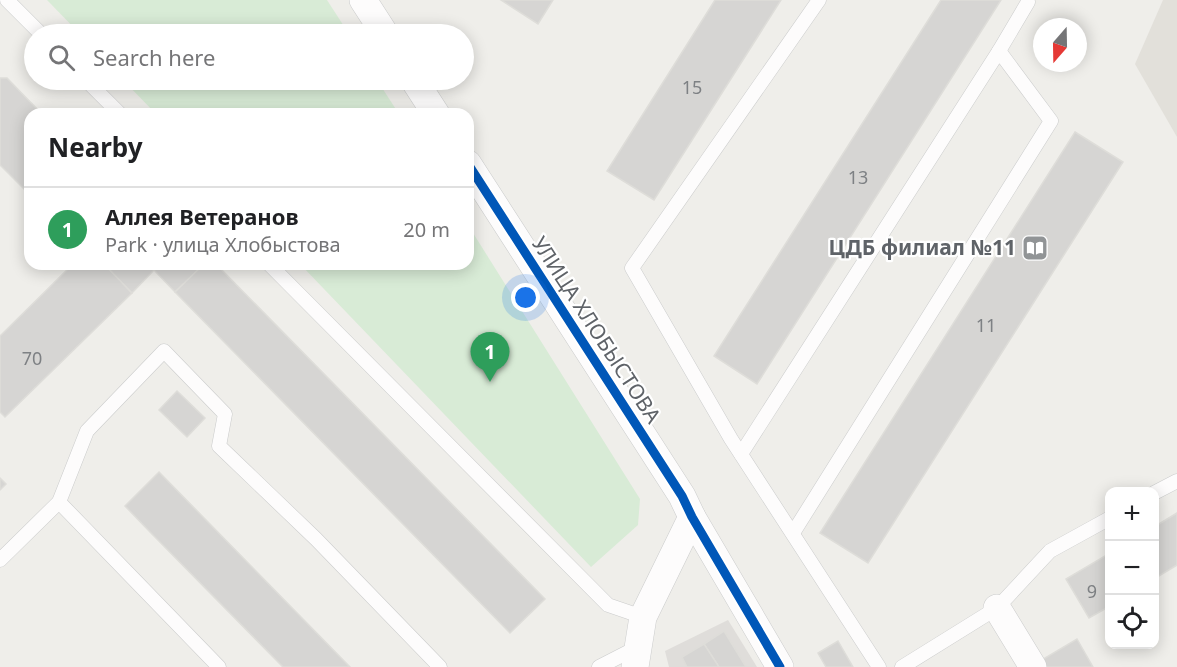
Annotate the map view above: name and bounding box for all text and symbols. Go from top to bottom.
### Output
north arrow [1033,18,1087,72]
search box [24,24,474,90]
icon: search [45,41,78,74]
text: Search here [93,42,215,72]
house number: 15 [682,75,702,99]
text: Nearby [48,129,143,165]
house number: 13 [848,165,868,189]
text: Аллея Ветеранов [105,201,299,231]
text: 1 [62,216,73,243]
text: 20 m [403,216,450,243]
text: Park · улица Хлобыстова [105,231,341,258]
street label: УЛИЦА ХЛОБЫСТОВА [526,231,668,429]
place label: ЦДБ филиал №11 [828,233,1016,261]
library icon: ЦДБ филиал №11 [1020,233,1050,263]
your location [511,283,540,312]
house number: 11 [976,313,996,337]
pin: 1 [470,332,510,382]
house number: 70 [22,346,42,370]
map controls [1105,487,1159,649]
button: + [1105,487,1159,541]
button: − [1105,541,1159,595]
house number: 9 [1087,579,1097,603]
button: locate [1105,595,1159,649]

